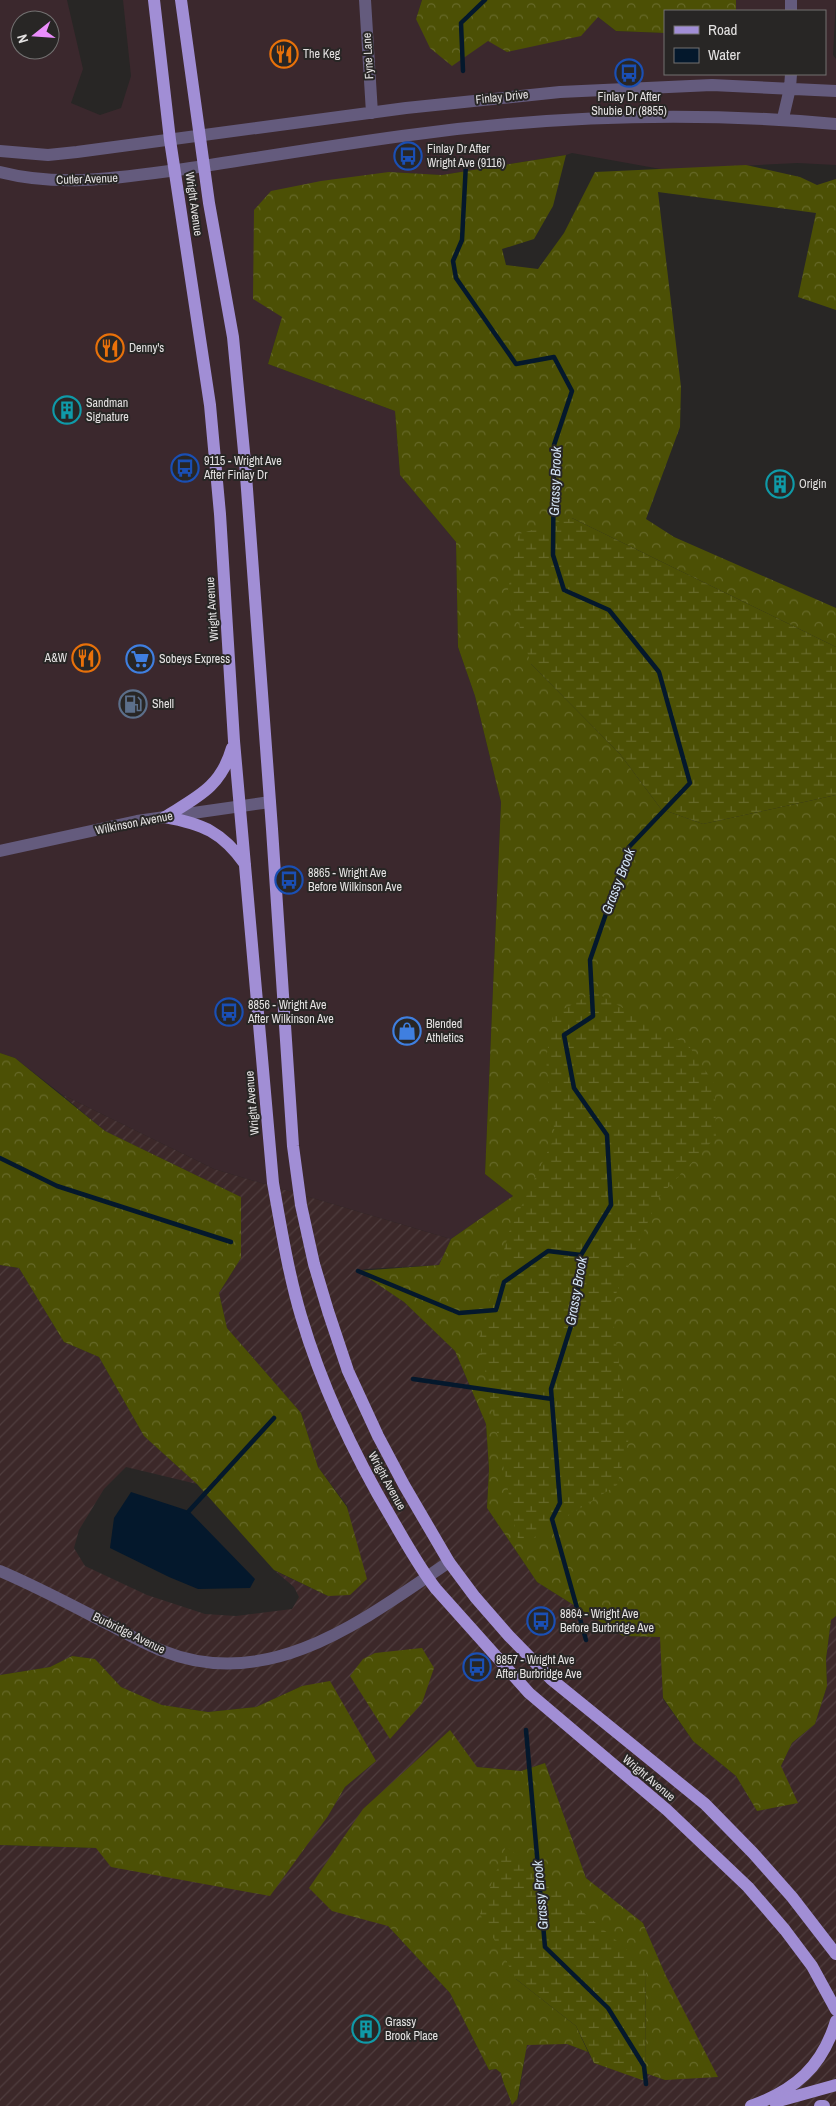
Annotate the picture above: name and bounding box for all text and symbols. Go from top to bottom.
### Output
north arrow [10,10,60,60]
legend [664,10,826,75]
text: Road [708,19,737,40]
text: N [13,32,32,45]
street label: Fyne Lane [359,32,377,80]
restaurant icon: The Keg [269,39,299,69]
text: Water [708,44,740,65]
place label: The Keg [303,46,341,62]
bus stop icon: Finlay Dr After Shubie Dr (8855) [614,58,644,88]
street label: Finlay Drive [475,86,529,108]
place label: Finlay Dr After Shubie Dr (8855) [591,89,667,119]
bus stop icon: Finlay Dr After Wright Ave (9116) [393,141,423,171]
place label: Finlay Dr After Wright Ave (9116) [427,141,505,171]
street label: Cutler Avenue [56,170,118,188]
street label: Wright Avenue [182,171,206,237]
restaurant icon: Denny's [95,333,125,363]
place label: Denny's [129,340,164,356]
building icon: Sandman Signature [52,395,82,425]
place label: Sandman Signature [86,395,129,425]
water label: Grassy Brook [545,445,565,516]
bus stop icon: 9115 - Wright Ave After Finlay Dr [170,453,200,483]
place label: 9115 - Wright Ave After Finlay Dr [203,453,282,483]
building icon: Origin [765,469,795,499]
place label: Origin [799,476,826,492]
street label: Wright Avenue [202,576,222,642]
restaurant icon: A&W [71,643,101,673]
supermarket icon: Sobeys Express [125,644,155,674]
place label: A&W [44,650,68,666]
place label: Sobeys Express [159,651,230,667]
fuel station icon: Shell [118,689,148,719]
place label: Shell [152,696,174,712]
street label: Wilkinson Avenue [94,808,174,838]
water label: Grassy Brook [597,844,639,917]
bus stop icon: 8865 - Wright Ave Before Wilkinson Ave [274,865,304,895]
place label: 8865 - Wright Ave Before Wilkinson Ave [308,865,402,895]
bus stop icon: 8856 - Wright Ave After Wilkinson Ave [214,997,244,1027]
place label: 8856 - Wright Ave After Wilkinson Ave [247,997,334,1027]
shop icon: Blended Athletics [392,1016,422,1046]
place label: Blended Athletics [425,1016,464,1046]
street label: Wright Avenue [241,1070,263,1136]
water label: Grassy Brook [561,1254,591,1327]
street label: Wright Avenue [364,1449,410,1513]
bus stop icon: 8864 - Wright Ave Before Burbridge Ave [526,1606,556,1636]
place label: 8864 - Wright Ave Before Burbridge Ave [560,1606,654,1636]
street label: Burbridge Avenue [90,1609,168,1657]
bus stop icon: 8857 - Wright Ave After Burbridge Ave [462,1652,492,1682]
place label: 8857 - Wright Ave After Burbridge Ave [495,1652,582,1682]
street label: Wright Avenue [619,1751,679,1805]
water label: Grassy Brook [528,1858,552,1930]
building icon: Grassy Brook Place [351,2014,381,2044]
place label: Grassy Brook Place [385,2014,438,2044]

